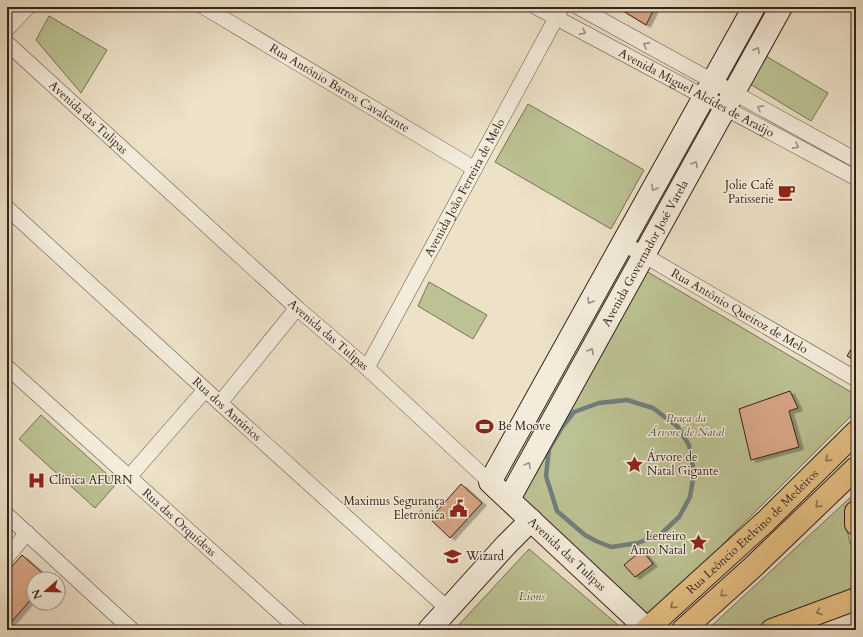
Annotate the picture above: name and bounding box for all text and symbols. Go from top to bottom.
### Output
one-way arrow [579,27,586,35]
street label: Rua Antônio Barros Cavalcante [267,40,413,136]
one-way arrow [643,43,651,50]
street label: Avenida Miguel Alcídes de Araújo [616,45,778,141]
one-way arrow [752,47,760,54]
street label: Avenida das Tulipas [45,77,131,157]
one-way arrow [757,105,765,112]
street label: Avenida João Ferreira de Melo [421,115,508,260]
one-way arrow [792,141,800,149]
one-way arrow [690,161,697,168]
street label: Avenida Governador José Varela [598,176,692,329]
place label: Jolie Café Patisserie [723,177,774,207]
cafe icon: Jolie Café Patisserie [777,182,797,202]
one-way arrow [651,184,658,191]
street label: Rua Antônio Queiroz de Melo [668,265,811,357]
street label: Avenida das Tulipas [285,296,372,374]
one-way arrow [588,297,595,304]
one-way arrow [586,348,593,355]
street label: Rua dos Antúrios [189,374,265,444]
park label: Praça da Árvore de Natal [647,410,725,440]
sports icon: Be Moove [475,416,495,436]
place label: Be Moove [498,418,551,434]
place label: Árvore de Natal Gigante [647,448,719,479]
place icon: Árvore de Natal Gigante [624,454,644,474]
one-way arrow [825,454,833,462]
one-way arrow [524,462,531,469]
street label: Rua Leôncio Etelvino de Medeiros [683,466,822,597]
hospital icon: Clínica AFURN [26,470,46,490]
place label: Clínica AFURN [49,472,133,488]
street label: Rua das Orquídeas [139,485,220,560]
place label: Maximus Segurança Eletrônica [343,493,446,523]
public building icon: Maximus Segurança Eletrônica [448,498,468,518]
one-way arrow [815,500,823,508]
street label: Avenida das Tulipas [525,514,609,594]
place label: Letreiro Amo Natal [630,528,687,558]
place icon: Letreiro Amo Natal [689,533,709,553]
school or university icon: Wizard [443,546,463,566]
place label: Wizard [465,548,505,564]
north arrow [26,571,66,611]
text: N [28,587,46,601]
park label: Lions [519,588,545,604]
one-way arrow [720,589,728,596]
one-way arrow [670,601,677,608]
one-way arrow [816,607,823,615]

